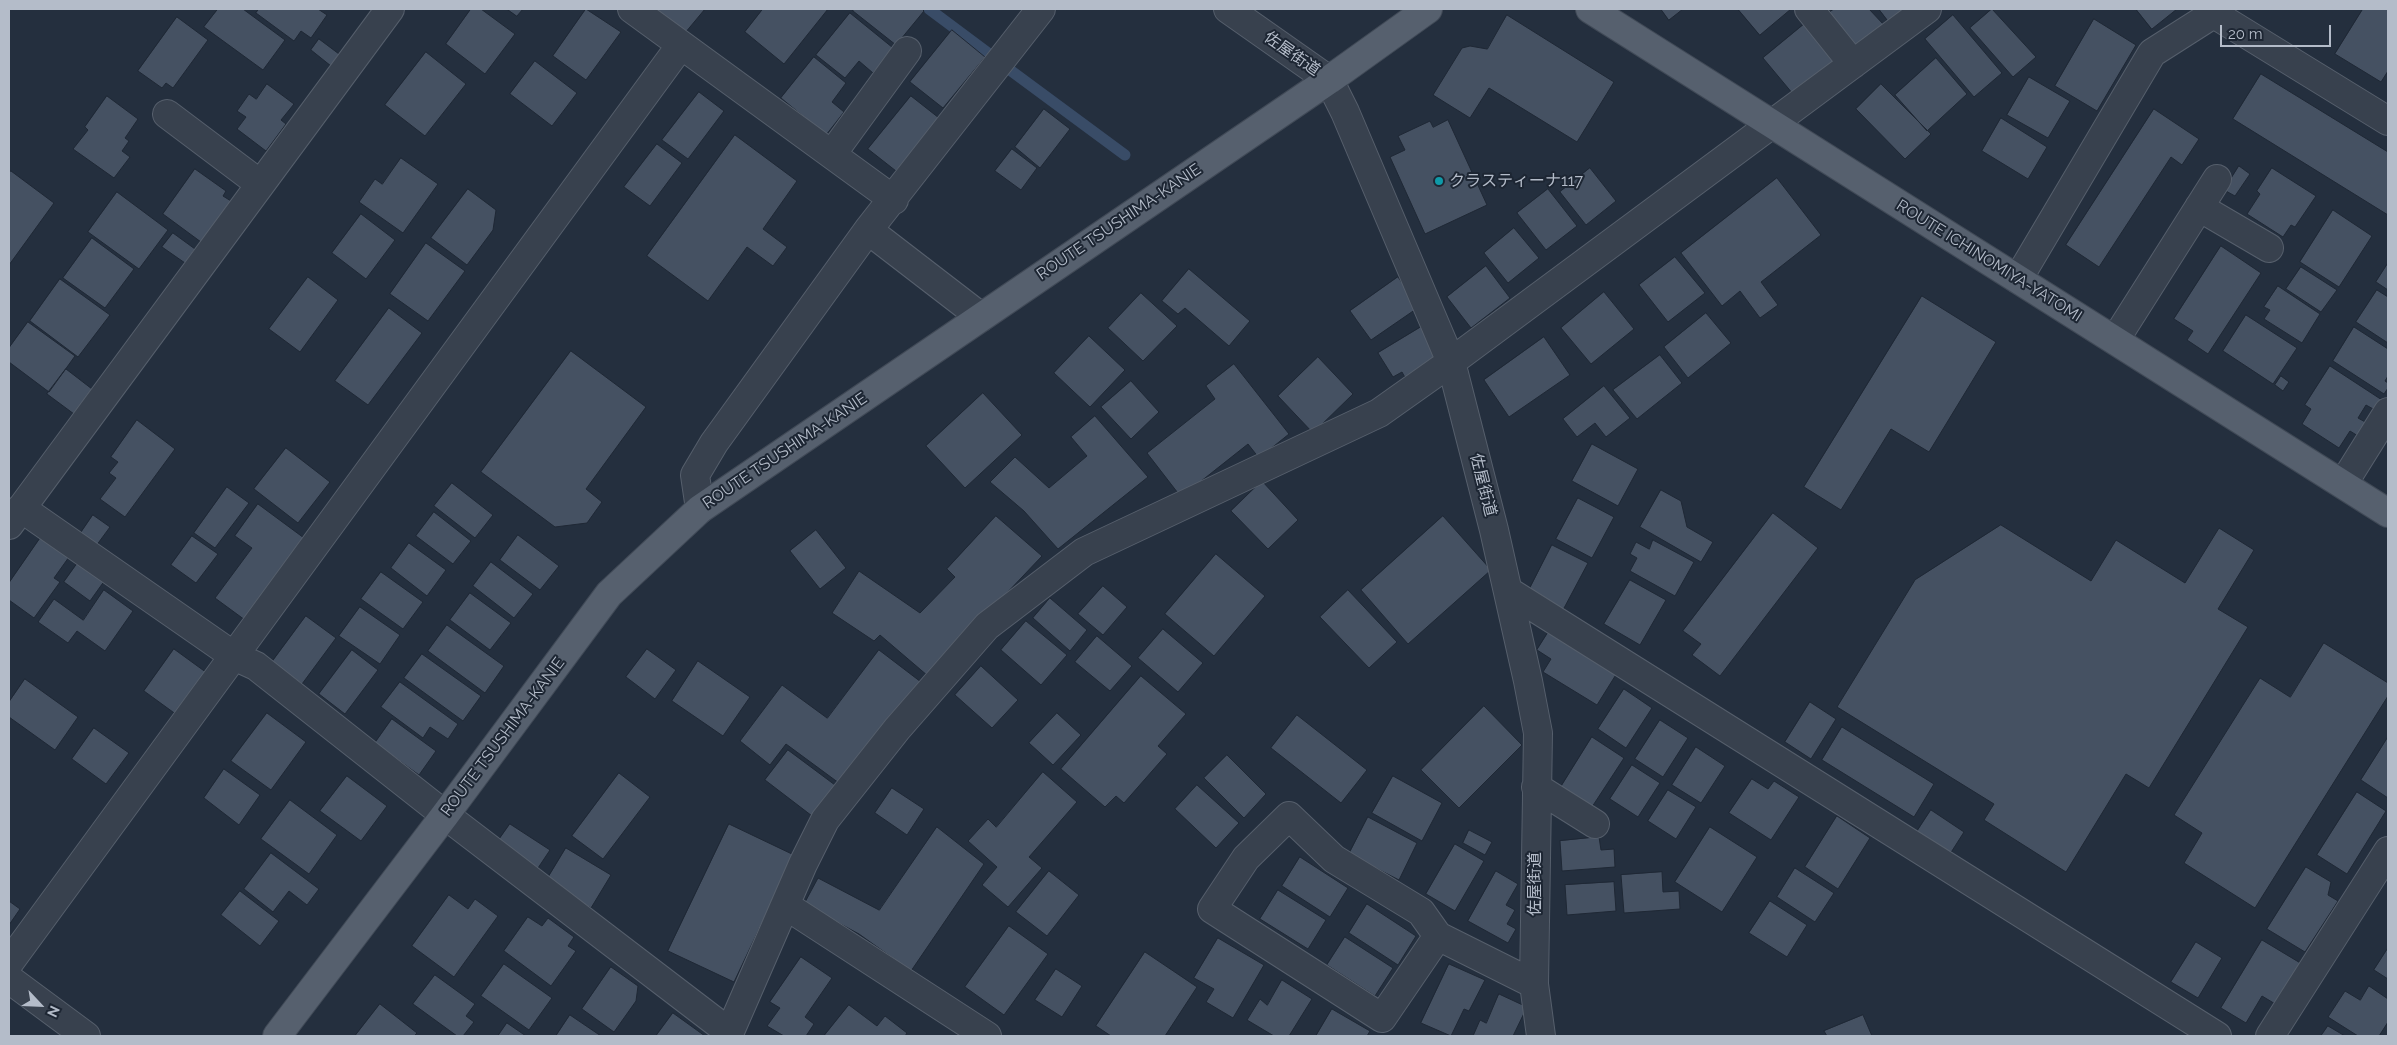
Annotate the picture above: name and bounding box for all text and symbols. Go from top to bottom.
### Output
scale bar [2222,15,2333,47]
text: 20 m [2228,25,2263,43]
street label: 佐屋街道 [1260,28,1324,80]
street label: ROUTE TSUSHIMA-KANIE [1033,160,1205,284]
place label: クラスティーナ117 [1449,171,1583,191]
marker: クラスティーナ117 [1433,175,1445,187]
street label: ROUTE ICHINOMIYA-YATOMI [1893,196,2085,326]
street label: ROUTE TSUSHIMA-KANIE [699,389,871,513]
street label: 佐屋街道 [1466,452,1500,518]
street label: ROUTE TSUSHIMA-KANIE [437,654,569,820]
street label: 佐屋街道 [1525,852,1545,916]
north arrow [15,980,65,1030]
text: N [44,1003,63,1020]

